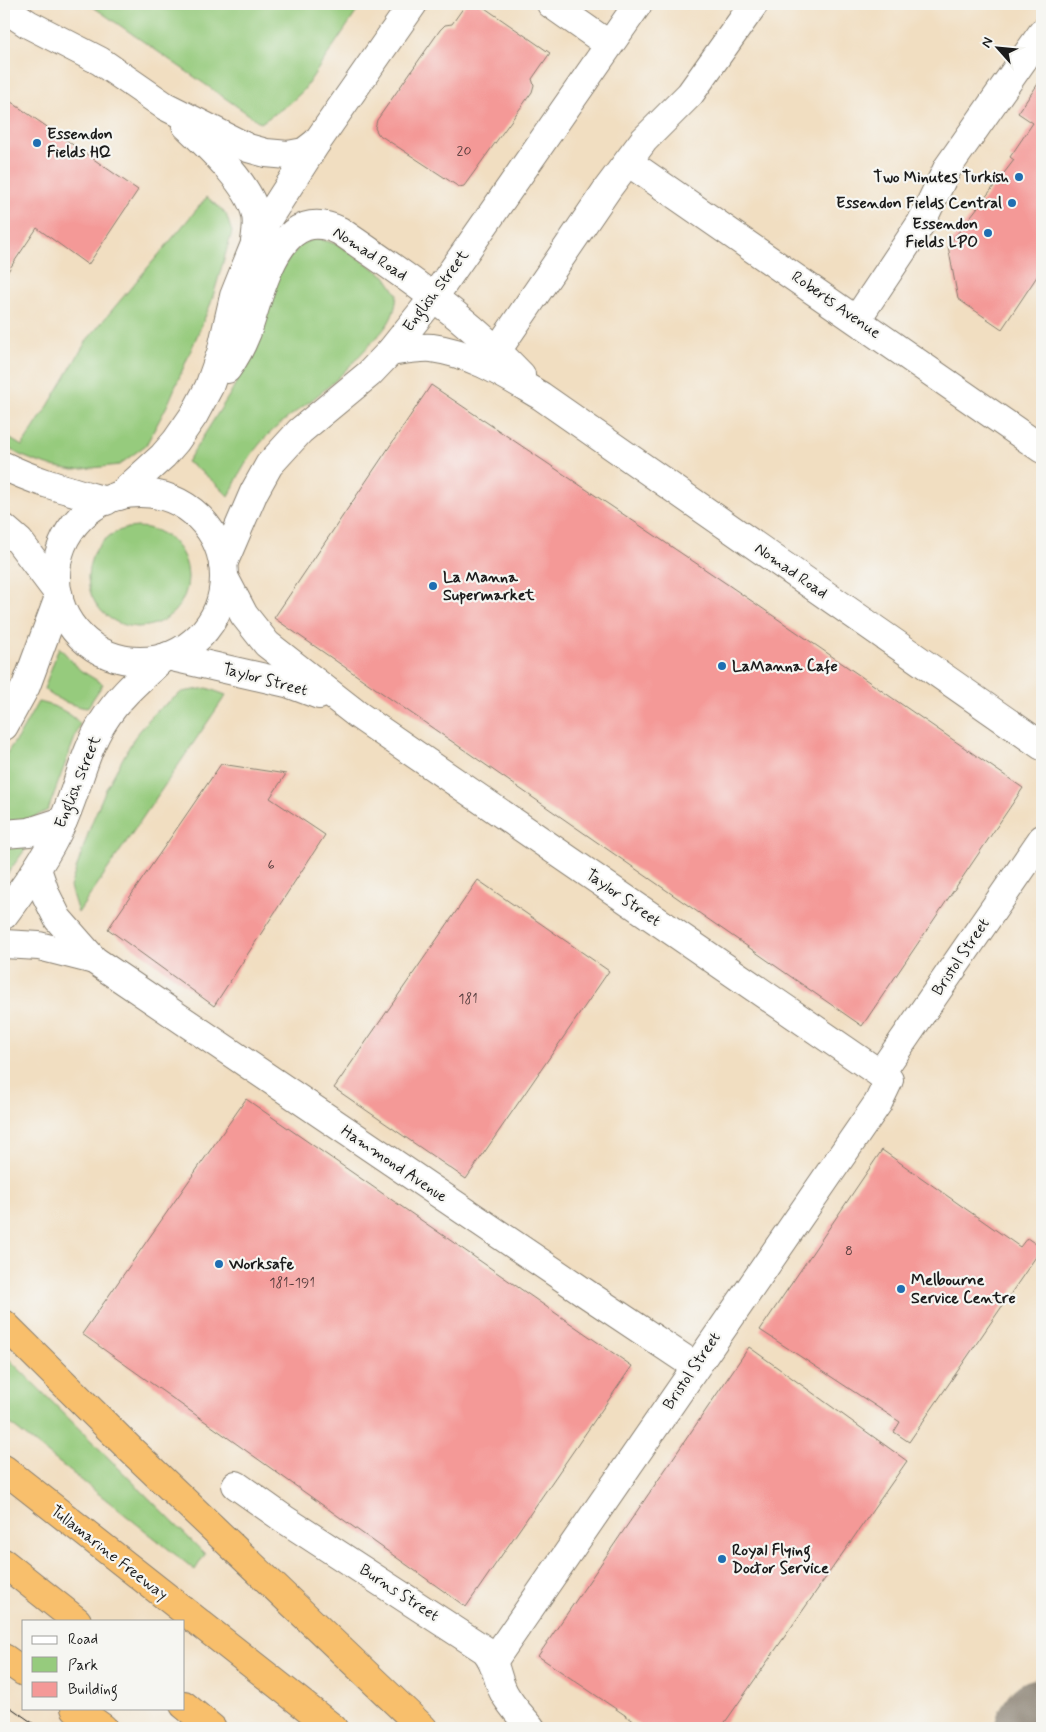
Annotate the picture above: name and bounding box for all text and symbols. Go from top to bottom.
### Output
north arrow [974,22,1024,72]
text: N [977,34,997,51]
place label: Essendon Fields HQ [47,124,113,163]
marker: Essendon Fields HQ [31,137,43,149]
house number: 20 [457,142,471,160]
place label: Two Minutes Turkish [873,167,1009,188]
marker: Two Minutes Turkish [1013,171,1025,183]
place label: Essendon Fields Central [836,193,1002,214]
marker: Essendon Fields Central [1006,197,1018,209]
place label: Essendon Fields LPO [906,214,978,253]
street label: Nomad Road [329,222,411,286]
marker: Essendon Fields LPO [982,227,994,239]
street label: English Street [398,245,475,337]
street label: Roberts Avenue [787,266,885,344]
street label: Nomad Road [750,538,832,604]
place label: La Manna Supermarket [443,567,535,606]
marker: La Manna Supermarket [427,580,439,592]
place label: LaManna Cafe [732,656,838,677]
street label: Taylor Street [220,659,310,701]
marker: LaManna Cafe [716,660,728,672]
street label: English Street [50,732,107,832]
house number: 6 [267,856,275,874]
street label: Taylor Street [581,864,665,932]
street label: Bristol Street [927,914,995,1000]
house number: 181 [458,990,478,1008]
street label: Hammond Avenue [337,1121,452,1208]
house number: 8 [845,1242,853,1260]
place label: Worksafe [228,1254,294,1275]
marker: Worksafe [213,1258,225,1270]
place label: Melbourne Service Centre [911,1270,1016,1309]
house number: 181-191 [269,1274,315,1292]
marker: Melbourne Service Centre [895,1283,907,1295]
street label: Bristol Street [658,1328,726,1414]
street label: Tullamarine Freeway [46,1501,172,1605]
place label: Royal Flying Doctor Service [732,1540,829,1579]
marker: Royal Flying Doctor Service [716,1553,728,1565]
street label: Burns Street [355,1559,443,1627]
legend [22,1620,185,1710]
text: Road [68,1630,98,1650]
text: Park [68,1656,98,1676]
text: Building [68,1680,118,1701]

